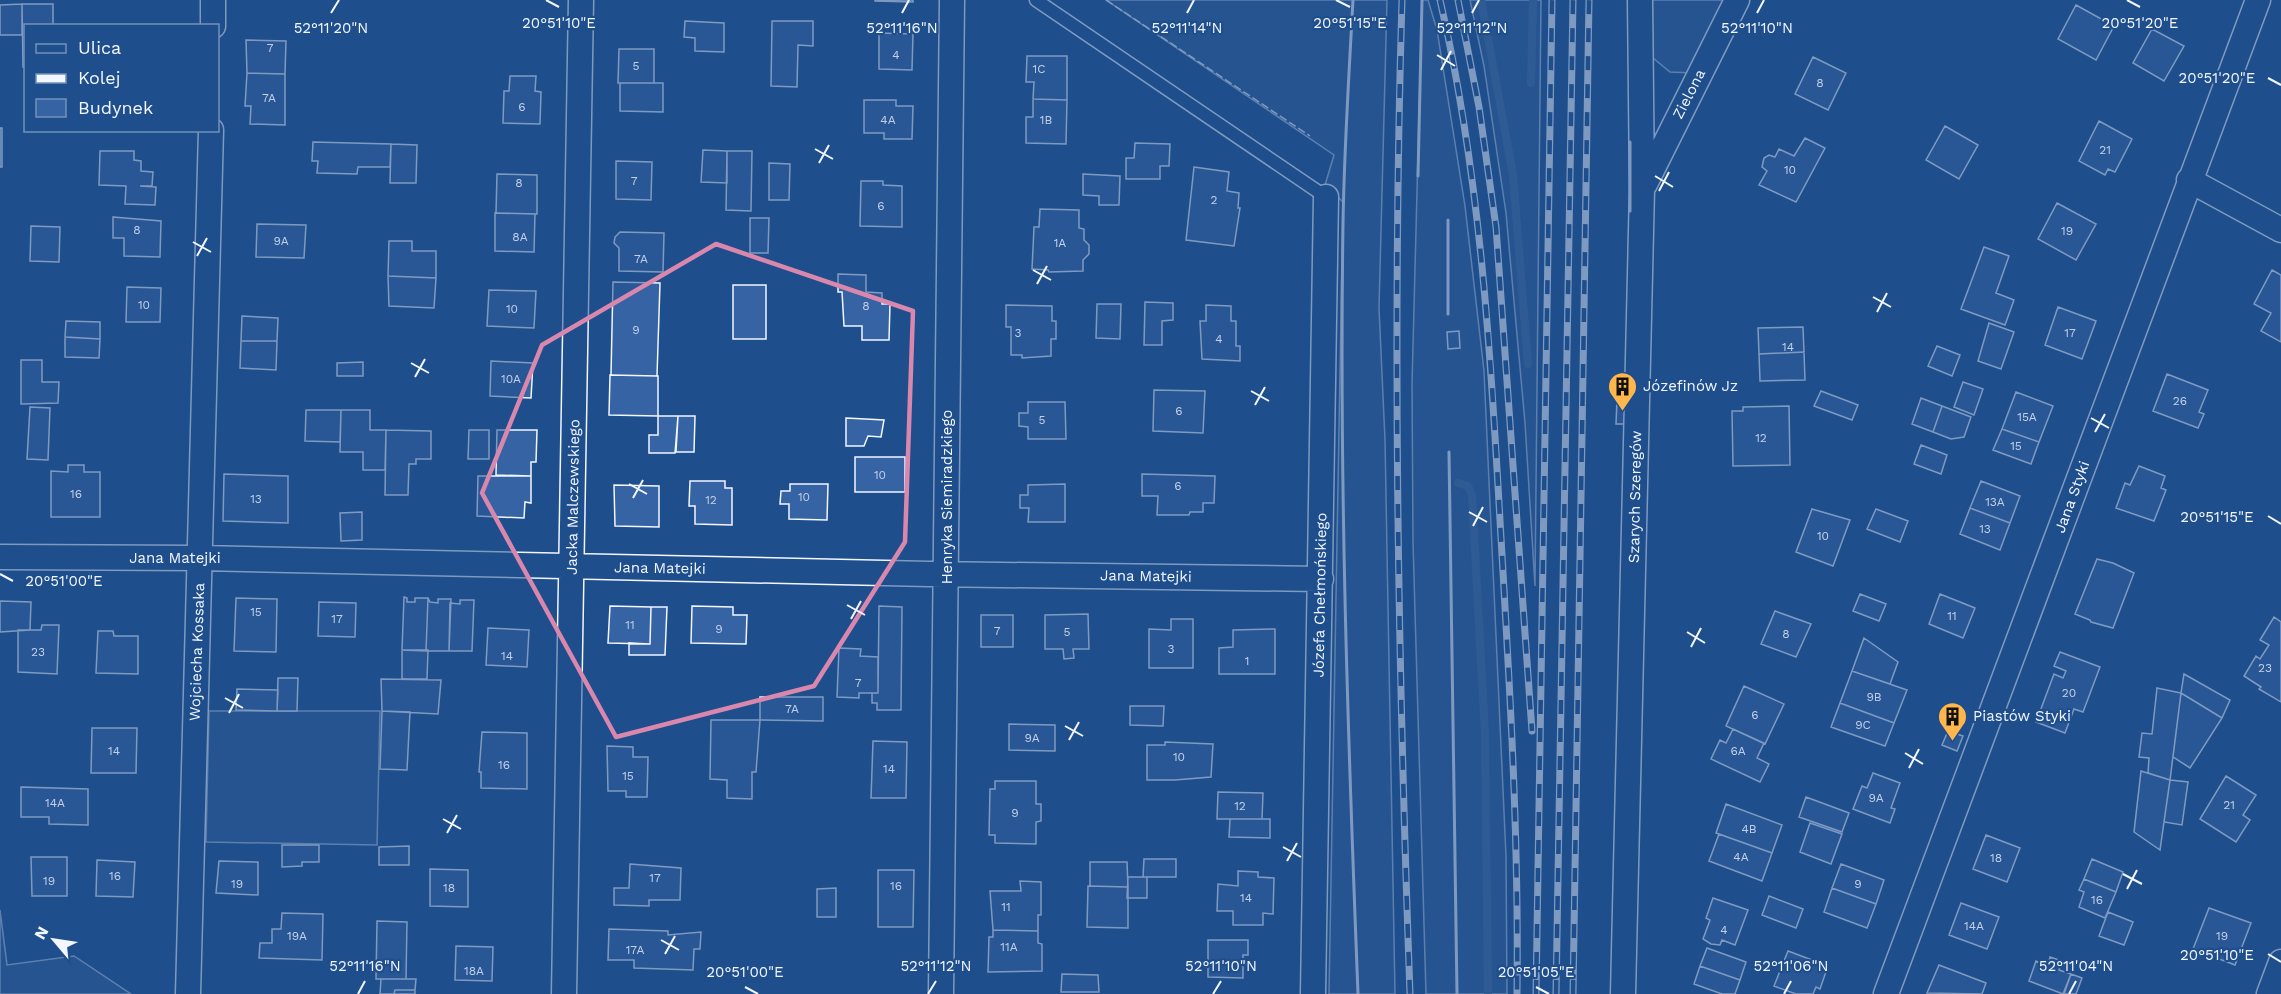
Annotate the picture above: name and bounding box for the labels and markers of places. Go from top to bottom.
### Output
building icon: Józefinów Jz [1606,370,1638,412]
place label: Józefinów Jz [1643,377,1738,395]
building icon: Piastów Styki [1936,700,1968,742]
place label: Piastów Styki [1973,707,2071,725]

